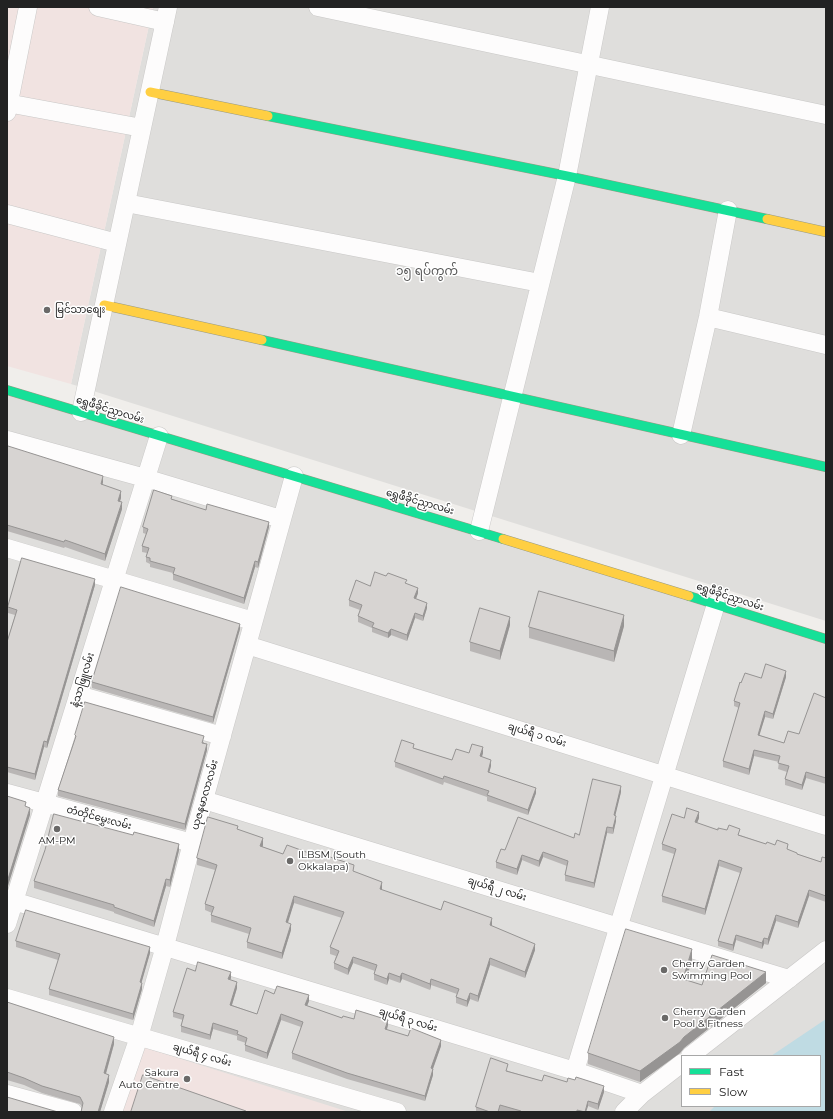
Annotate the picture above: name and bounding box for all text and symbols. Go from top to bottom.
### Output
district label: ၁၅ ရပ်ကွက် [396,264,458,278]
place label: မြင်သာစျေး [55,304,105,316]
marker: မြင်သာစျေး [42,305,52,315]
street label: ရွှေဖီခိုင်ညှာလမ်း [75,394,145,426]
street label: ရွှေဖီခိုင်ညှာလမ်း [385,487,455,517]
street label: ရွှေဖီခိုင်ညှာလမ်း [695,580,765,614]
street label: နံ့သာဖြူလမ်း [69,651,97,709]
street label: ချယ်ရီ ၁ လမ်း [506,720,568,750]
street label: ယုဇနမာလာလမ်း [189,759,221,831]
street label: တံတိုင်မွှေးလမ်း [65,804,133,832]
marker: AM-PM [52,824,62,834]
place label: AM-PM [38,835,76,847]
place label: ILBSM (South Okkalapa) [298,849,366,872]
marker: ILBSM (South Okkalapa) [285,856,295,866]
street label: ချယ်ရီ ၂ လမ်း [466,874,528,904]
place label: Cherry Garden Swimming Pool [672,958,752,982]
marker: Cherry Garden Swimming Pool [659,965,669,975]
street label: ချယ်ရီ ၃ လမ်း [377,1005,439,1035]
place label: Cherry Garden Pool & Fitness [673,1006,746,1030]
marker: Cherry Garden Pool & Fitness [660,1013,670,1023]
street label: ချယ်ရီ ၄ လမ်း [171,1041,233,1069]
legend [681,1055,821,1107]
text: Fast [719,1064,744,1079]
place label: Sakura Auto Centre [119,1067,179,1090]
marker: Sakura Auto Centre [182,1074,192,1084]
text: Slow [719,1084,748,1099]

